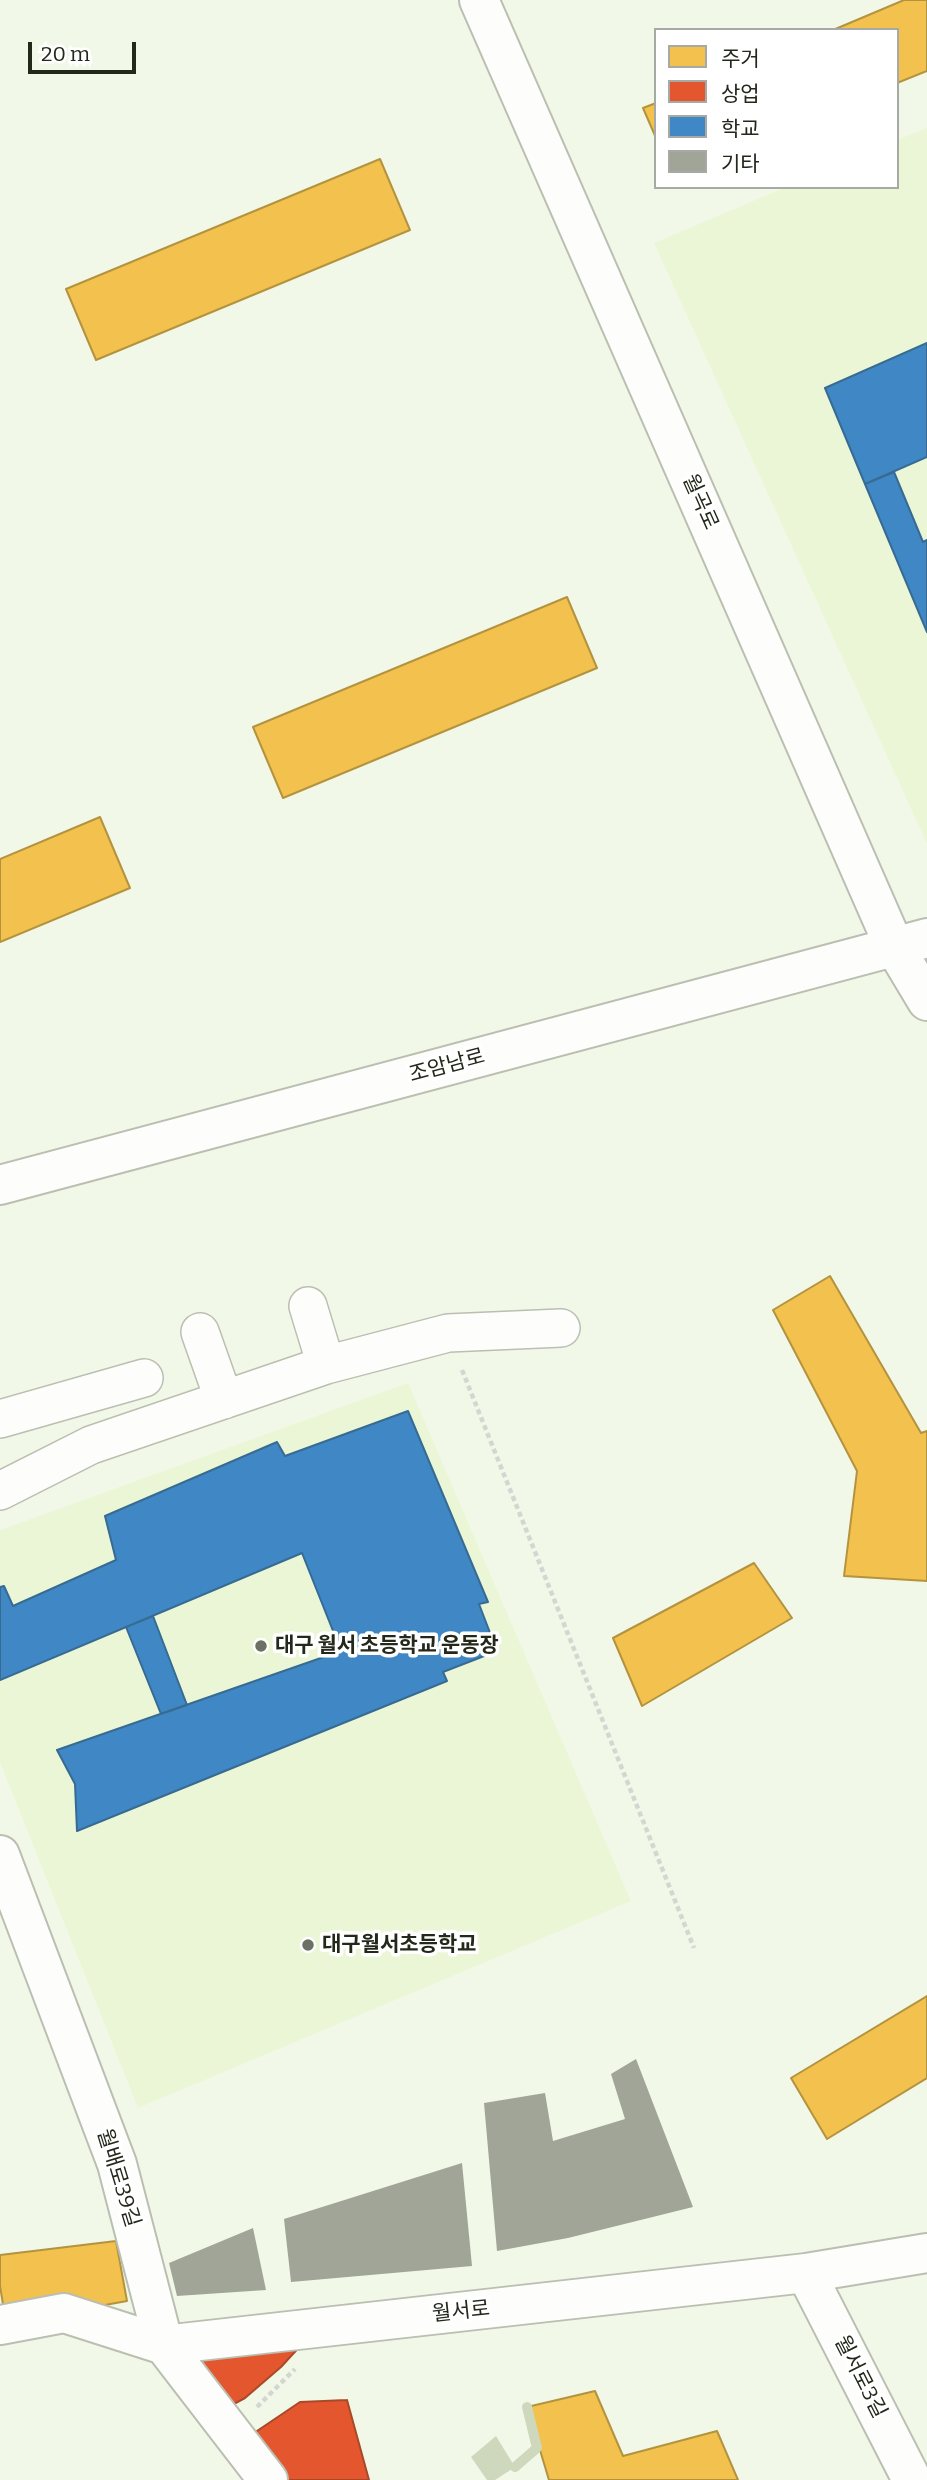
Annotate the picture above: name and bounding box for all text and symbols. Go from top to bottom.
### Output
scale bar [32,28,140,72]
legend [654,28,899,189]
text: 20 m [41,41,90,67]
text: 주거 [721,46,760,72]
text: 상업 [721,81,760,107]
text: 학교 [721,116,760,142]
text: 기타 [721,151,760,177]
street label: 월곡로 [677,470,723,534]
street label: 조암남로 [406,1044,488,1088]
place label: 대구 월서 초등학교 운동장 [275,1633,499,1659]
marker: 대구 월서 초등학교 운동장 [253,1638,269,1654]
place label: 대구월서초등학교 [322,1932,477,1958]
marker: 대구월서초등학교 [300,1937,316,1953]
street label: 월배로39길 [91,2126,145,2230]
street label: 월서로 [431,2296,491,2328]
street label: 월서로3길 [829,2332,891,2422]

